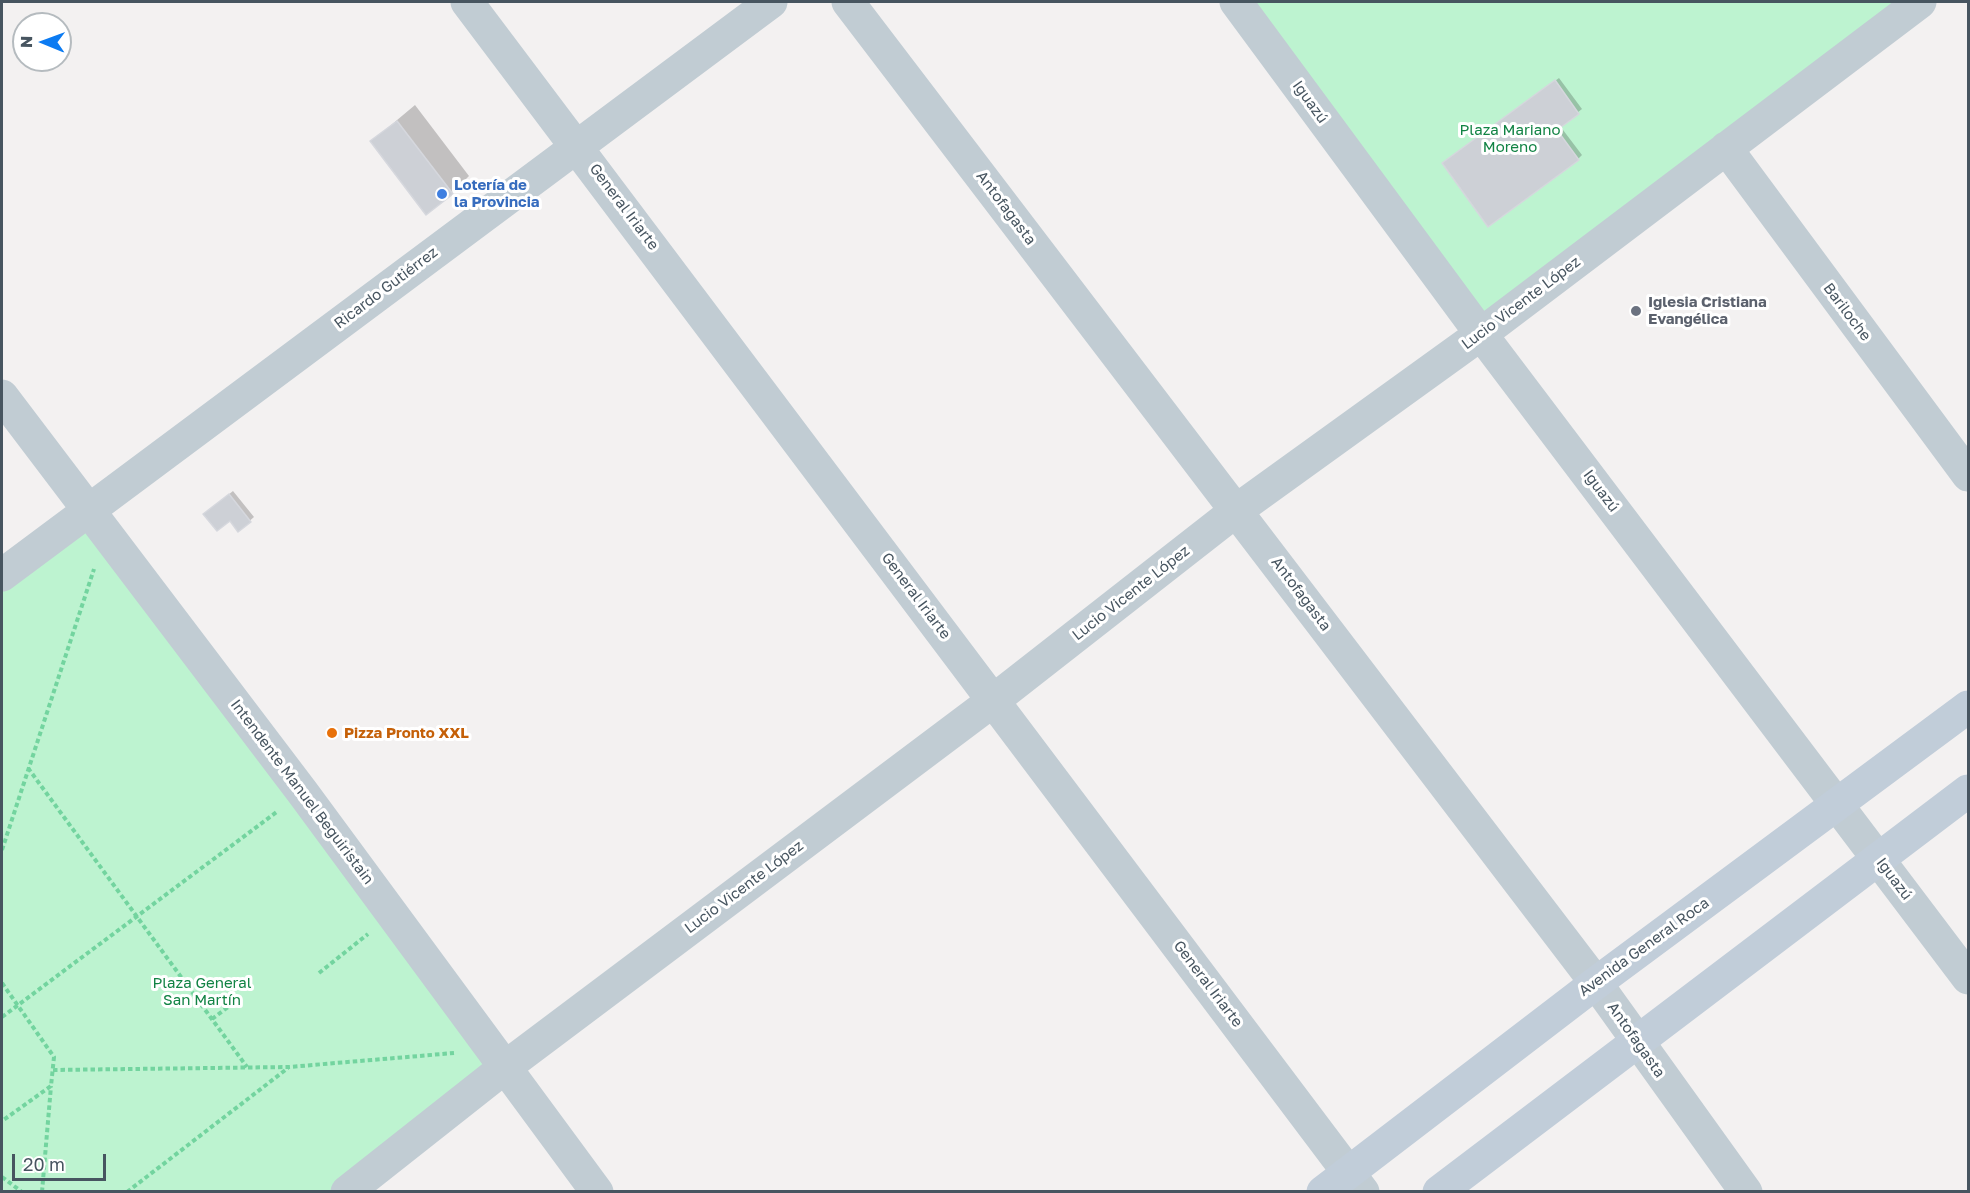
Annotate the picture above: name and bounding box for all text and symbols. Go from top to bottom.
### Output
north arrow [12,12,72,72]
text: N [16,35,36,48]
street label: Iguazú [1289,77,1331,127]
park label: Plaza Mariano Moreno [1460,121,1560,156]
street label: General Iriarte [586,160,662,254]
street label: Antofagasta [972,168,1040,248]
place label: Lotería de la Provincia [454,176,539,211]
marker: Lotería de la Provincia [435,187,449,201]
street label: Ricardo Gutiérrez [331,243,441,333]
street label: Lucio Vicente López [1458,253,1584,353]
street label: Bariloche [1819,279,1875,345]
place label: Iglesia Cristiana Evangélica [1648,293,1767,328]
marker: Iglesia Cristiana Evangélica [1629,304,1643,318]
street label: Iguazú [1579,466,1623,516]
street label: Lucio Vicente López [1069,542,1193,644]
street label: General Iriarte [878,549,954,643]
street label: Antofagasta [1267,554,1335,634]
street label: Intendente Manuel Beguiristain [227,696,377,888]
place label: Pizza Pronto XXL [344,724,469,742]
marker: Pizza Pronto XXL [325,726,339,740]
street label: Lucio Vicente López [681,837,807,937]
street label: Iguazú [1872,854,1916,904]
street label: Avenida General Roca [1575,894,1713,1000]
street label: General Iriarte [1170,937,1246,1031]
park label: Plaza General San Martín [152,974,252,1009]
street label: Antofagasta [1603,999,1669,1081]
scale bar [15,1142,110,1180]
text: 20 m [23,1153,65,1175]

